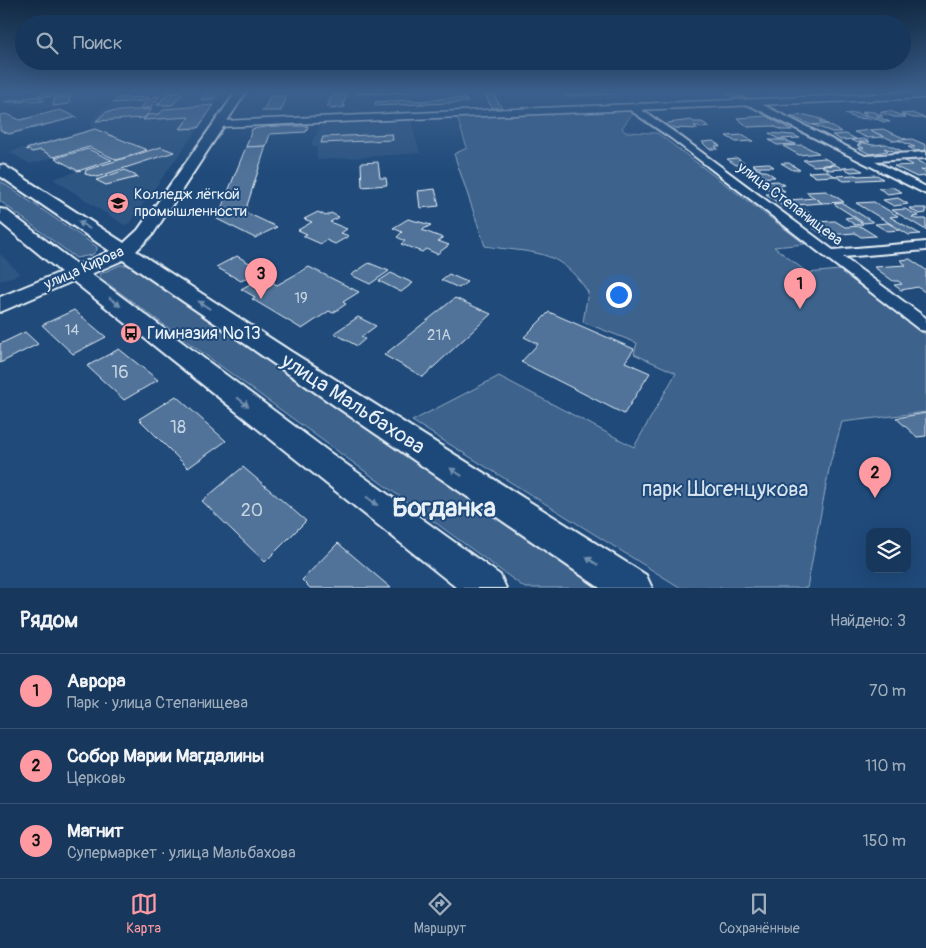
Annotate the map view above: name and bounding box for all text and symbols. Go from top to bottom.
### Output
search box [15,15,911,70]
icon: search [33,29,61,57]
text: Поиск [73,31,123,55]
street label: улица Степанищева [733,157,847,250]
place label: Колледж лёгкой промышленности [134,185,247,221]
school or university icon: Колледж лёгкой промышленности [106,191,130,215]
one-way arrow [77,220,91,230]
street label: улица Кирова [40,242,127,294]
pin: 3 [245,258,277,299]
pin: 1 [784,268,816,309]
your location [606,282,632,308]
house number: 19 [294,289,308,308]
one-way arrow [108,297,122,307]
one-way arrow [197,300,211,310]
house number: 14 [65,321,80,340]
bus stop icon: Гимназия №13 [119,321,143,345]
place label: Гимназия №13 [147,322,261,345]
house number: 21А [427,326,451,345]
street label: улица Мальбахова [275,347,430,461]
house number: 16 [111,361,129,384]
one-way arrow [236,397,250,407]
house number: 18 [170,416,186,439]
pin: 2 [859,457,891,498]
one-way arrow [450,467,463,477]
park label: парк Шогенцукова [642,476,808,503]
district label: Богданка [392,492,496,524]
one-way arrow [365,496,379,506]
house number: 20 [241,499,263,522]
map controls [866,528,911,573]
button: layers [866,528,911,573]
one-way arrow [586,557,599,566]
text: Рядом [20,607,78,634]
text: Найдено: 3 [830,611,906,631]
text: Аврора [67,669,126,693]
text: 1 [33,681,39,701]
text: 70 m [869,681,906,701]
text: Парк · улица Степанищева [67,693,248,713]
text: Собор Марии Магдалины [67,744,264,768]
text: 2 [32,756,40,776]
text: 110 m [865,756,906,776]
text: Церковь [67,768,126,788]
text: Магнит [67,819,123,843]
text: 3 [32,831,40,851]
text: 150 m [862,831,906,851]
text: Супермаркет · улица Мальбахова [67,843,296,863]
tab: Карта [126,890,161,937]
tab: Маршрут [414,890,466,937]
tab: Сохранённые [719,890,800,937]

